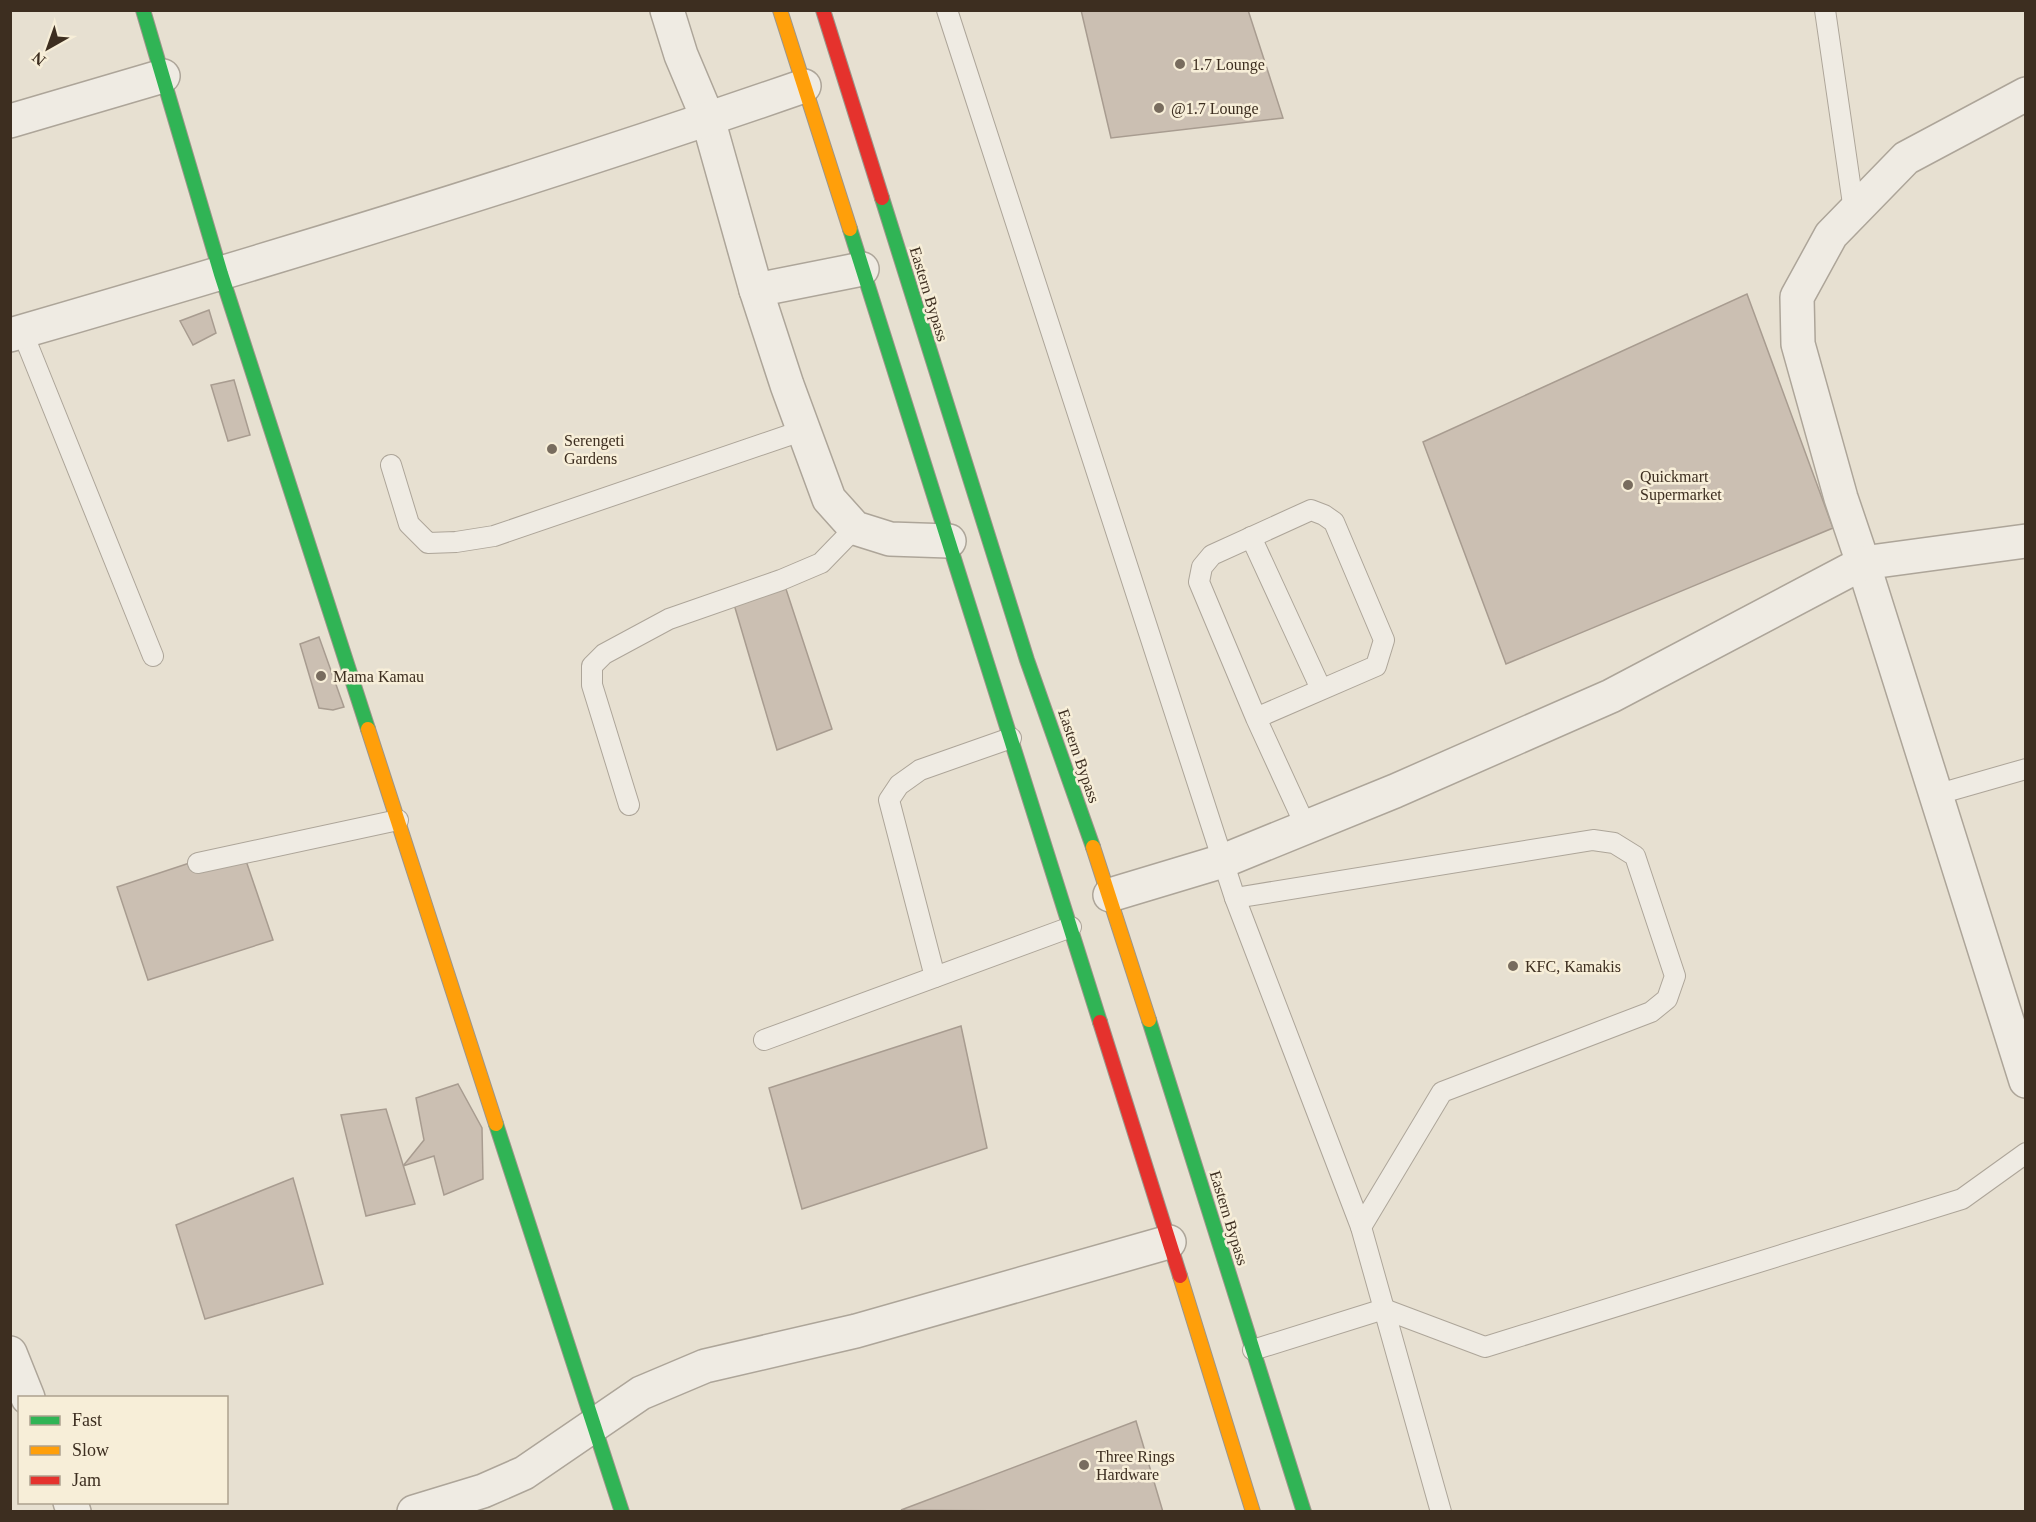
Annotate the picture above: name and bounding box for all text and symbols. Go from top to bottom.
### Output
north arrow [18,18,78,78]
text: N [28,49,49,69]
place label: 1.7 Lounge [1192,56,1265,74]
marker: 1.7 Lounge [1173,57,1187,71]
place label: @1.7 Lounge [1171,100,1259,118]
marker: @1.7 Lounge [1152,101,1166,115]
street label: Eastern Bypass [906,245,951,344]
place label: Serengeti Gardens [564,432,625,467]
marker: Serengeti Gardens [545,442,559,456]
place label: Quickmart Supermarket [1640,468,1722,504]
marker: Quickmart Supermarket [1621,478,1635,492]
place label: Mama Kamau [333,668,424,685]
marker: Mama Kamau [314,669,328,683]
street label: Eastern Bypass [1054,707,1103,806]
place label: KFC, Kamakis [1525,958,1621,975]
marker: KFC, Kamakis [1506,959,1520,973]
street label: Eastern Bypass [1206,1169,1251,1268]
legend [18,1396,228,1504]
text: Fast [72,1410,102,1430]
text: Slow [72,1440,109,1460]
place label: Three Rings Hardware [1096,1448,1175,1483]
marker: Three Rings Hardware [1077,1458,1091,1472]
text: Jam [72,1470,101,1490]

